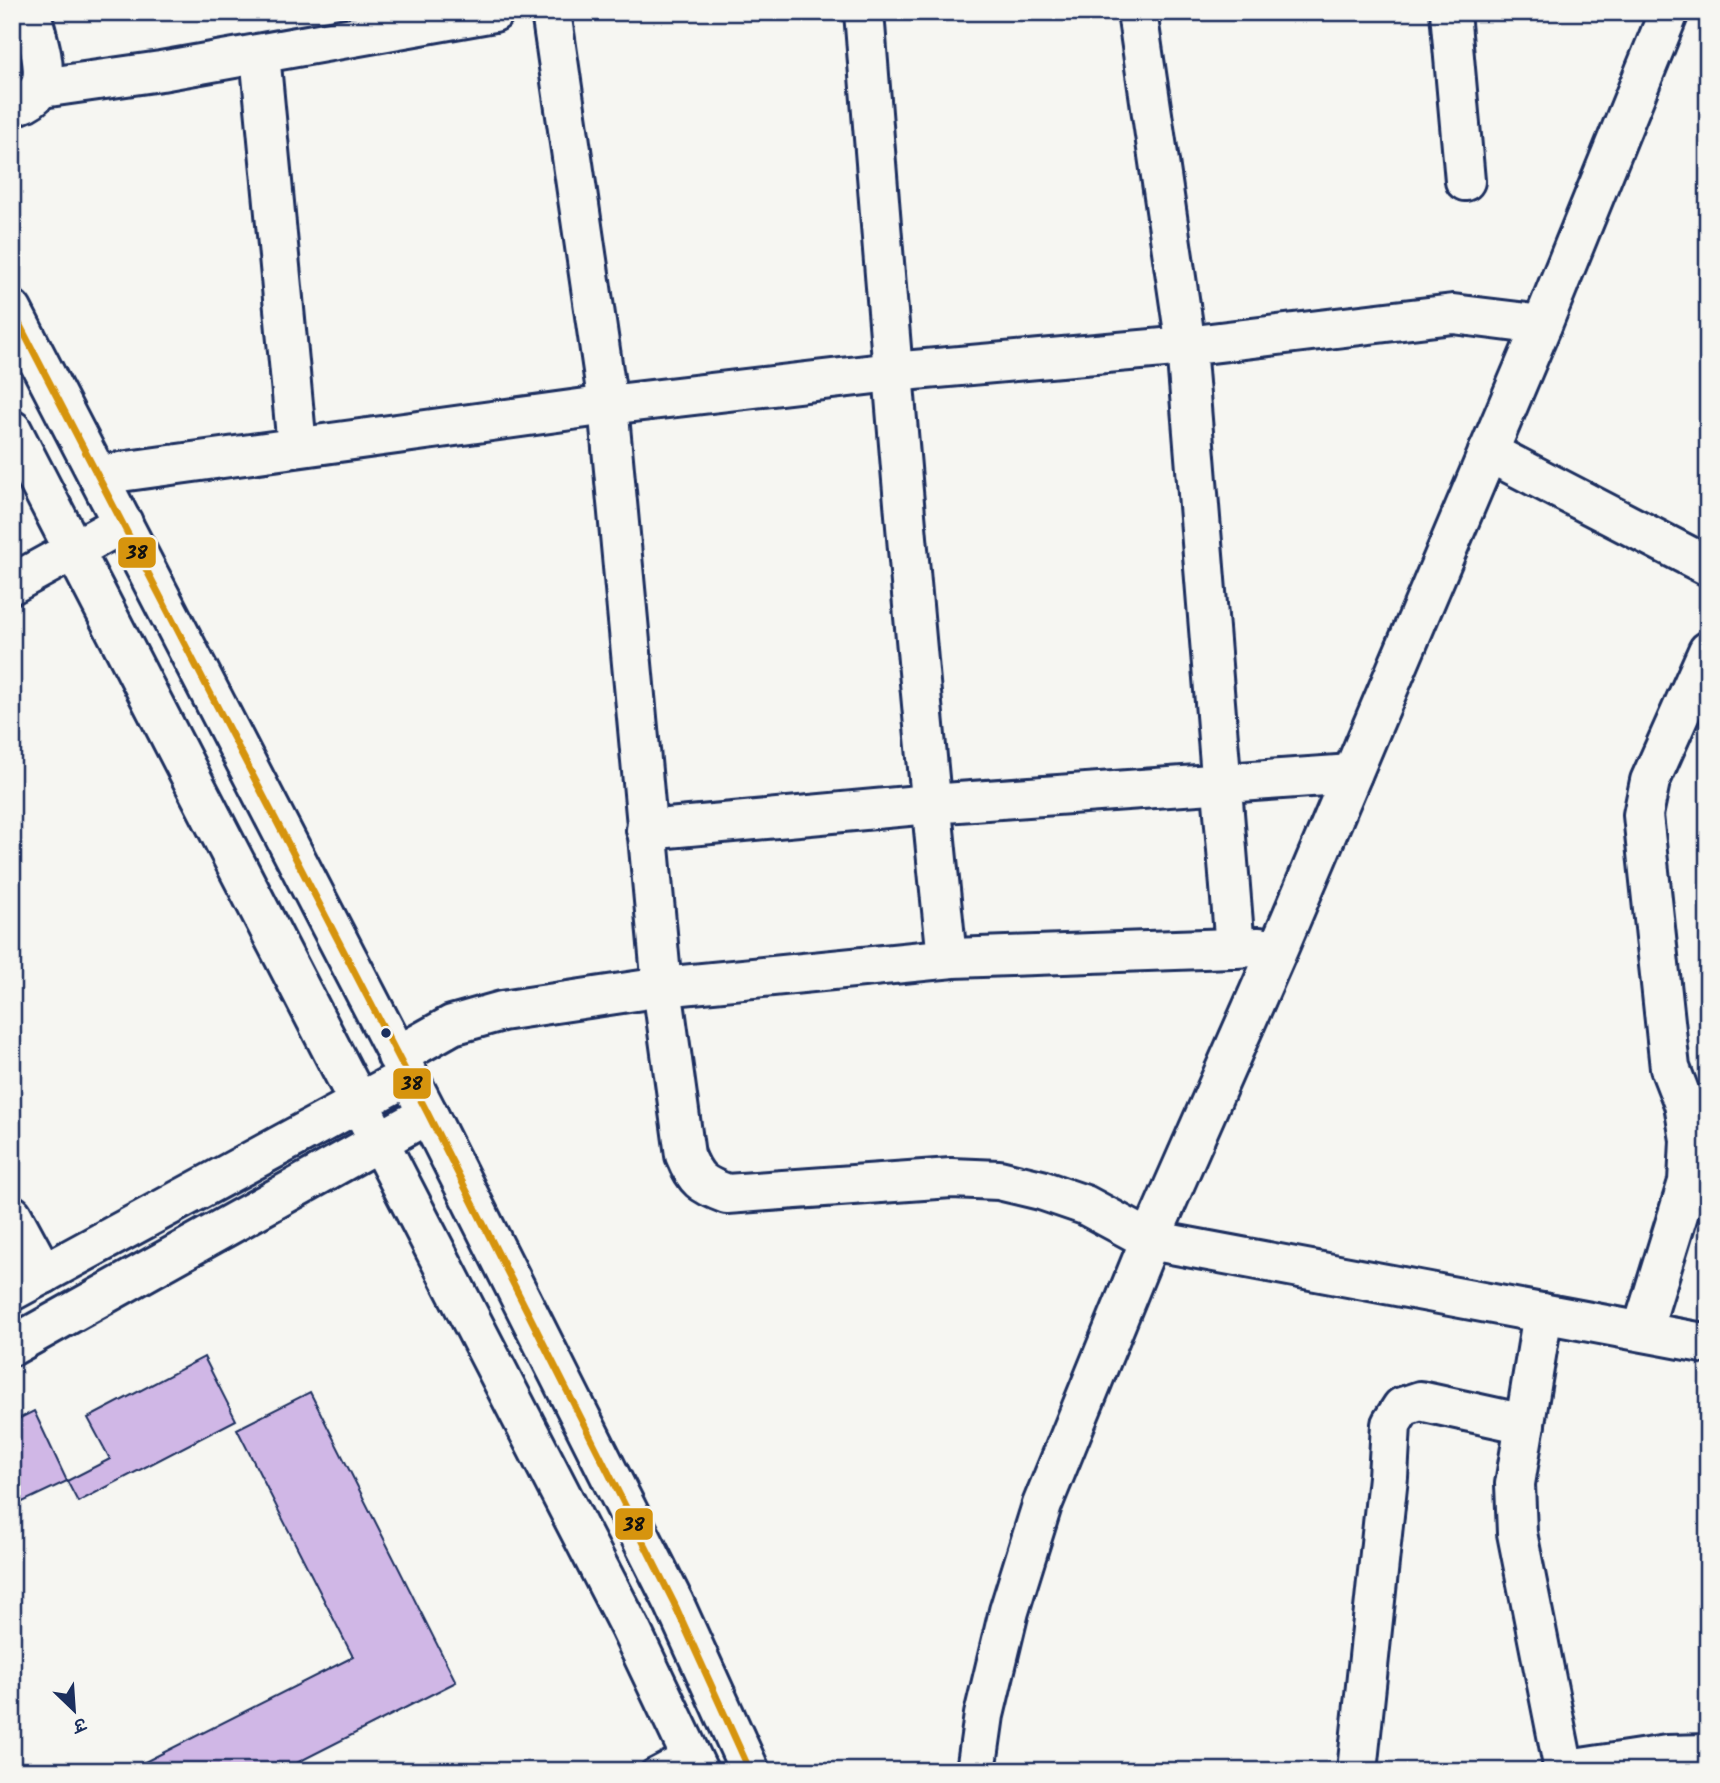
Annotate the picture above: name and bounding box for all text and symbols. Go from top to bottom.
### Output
line badge: 38 [117,536,157,569]
text: 38 [125,539,149,569]
unlabelled marker [379,1026,393,1040]
line badge: 38 [392,1067,432,1100]
text: 38 [400,1070,424,1100]
line badge: 38 [614,1507,654,1541]
text: 38 [622,1511,646,1541]
north arrow [38,1674,108,1744]
text: उ [65,1707,92,1741]

